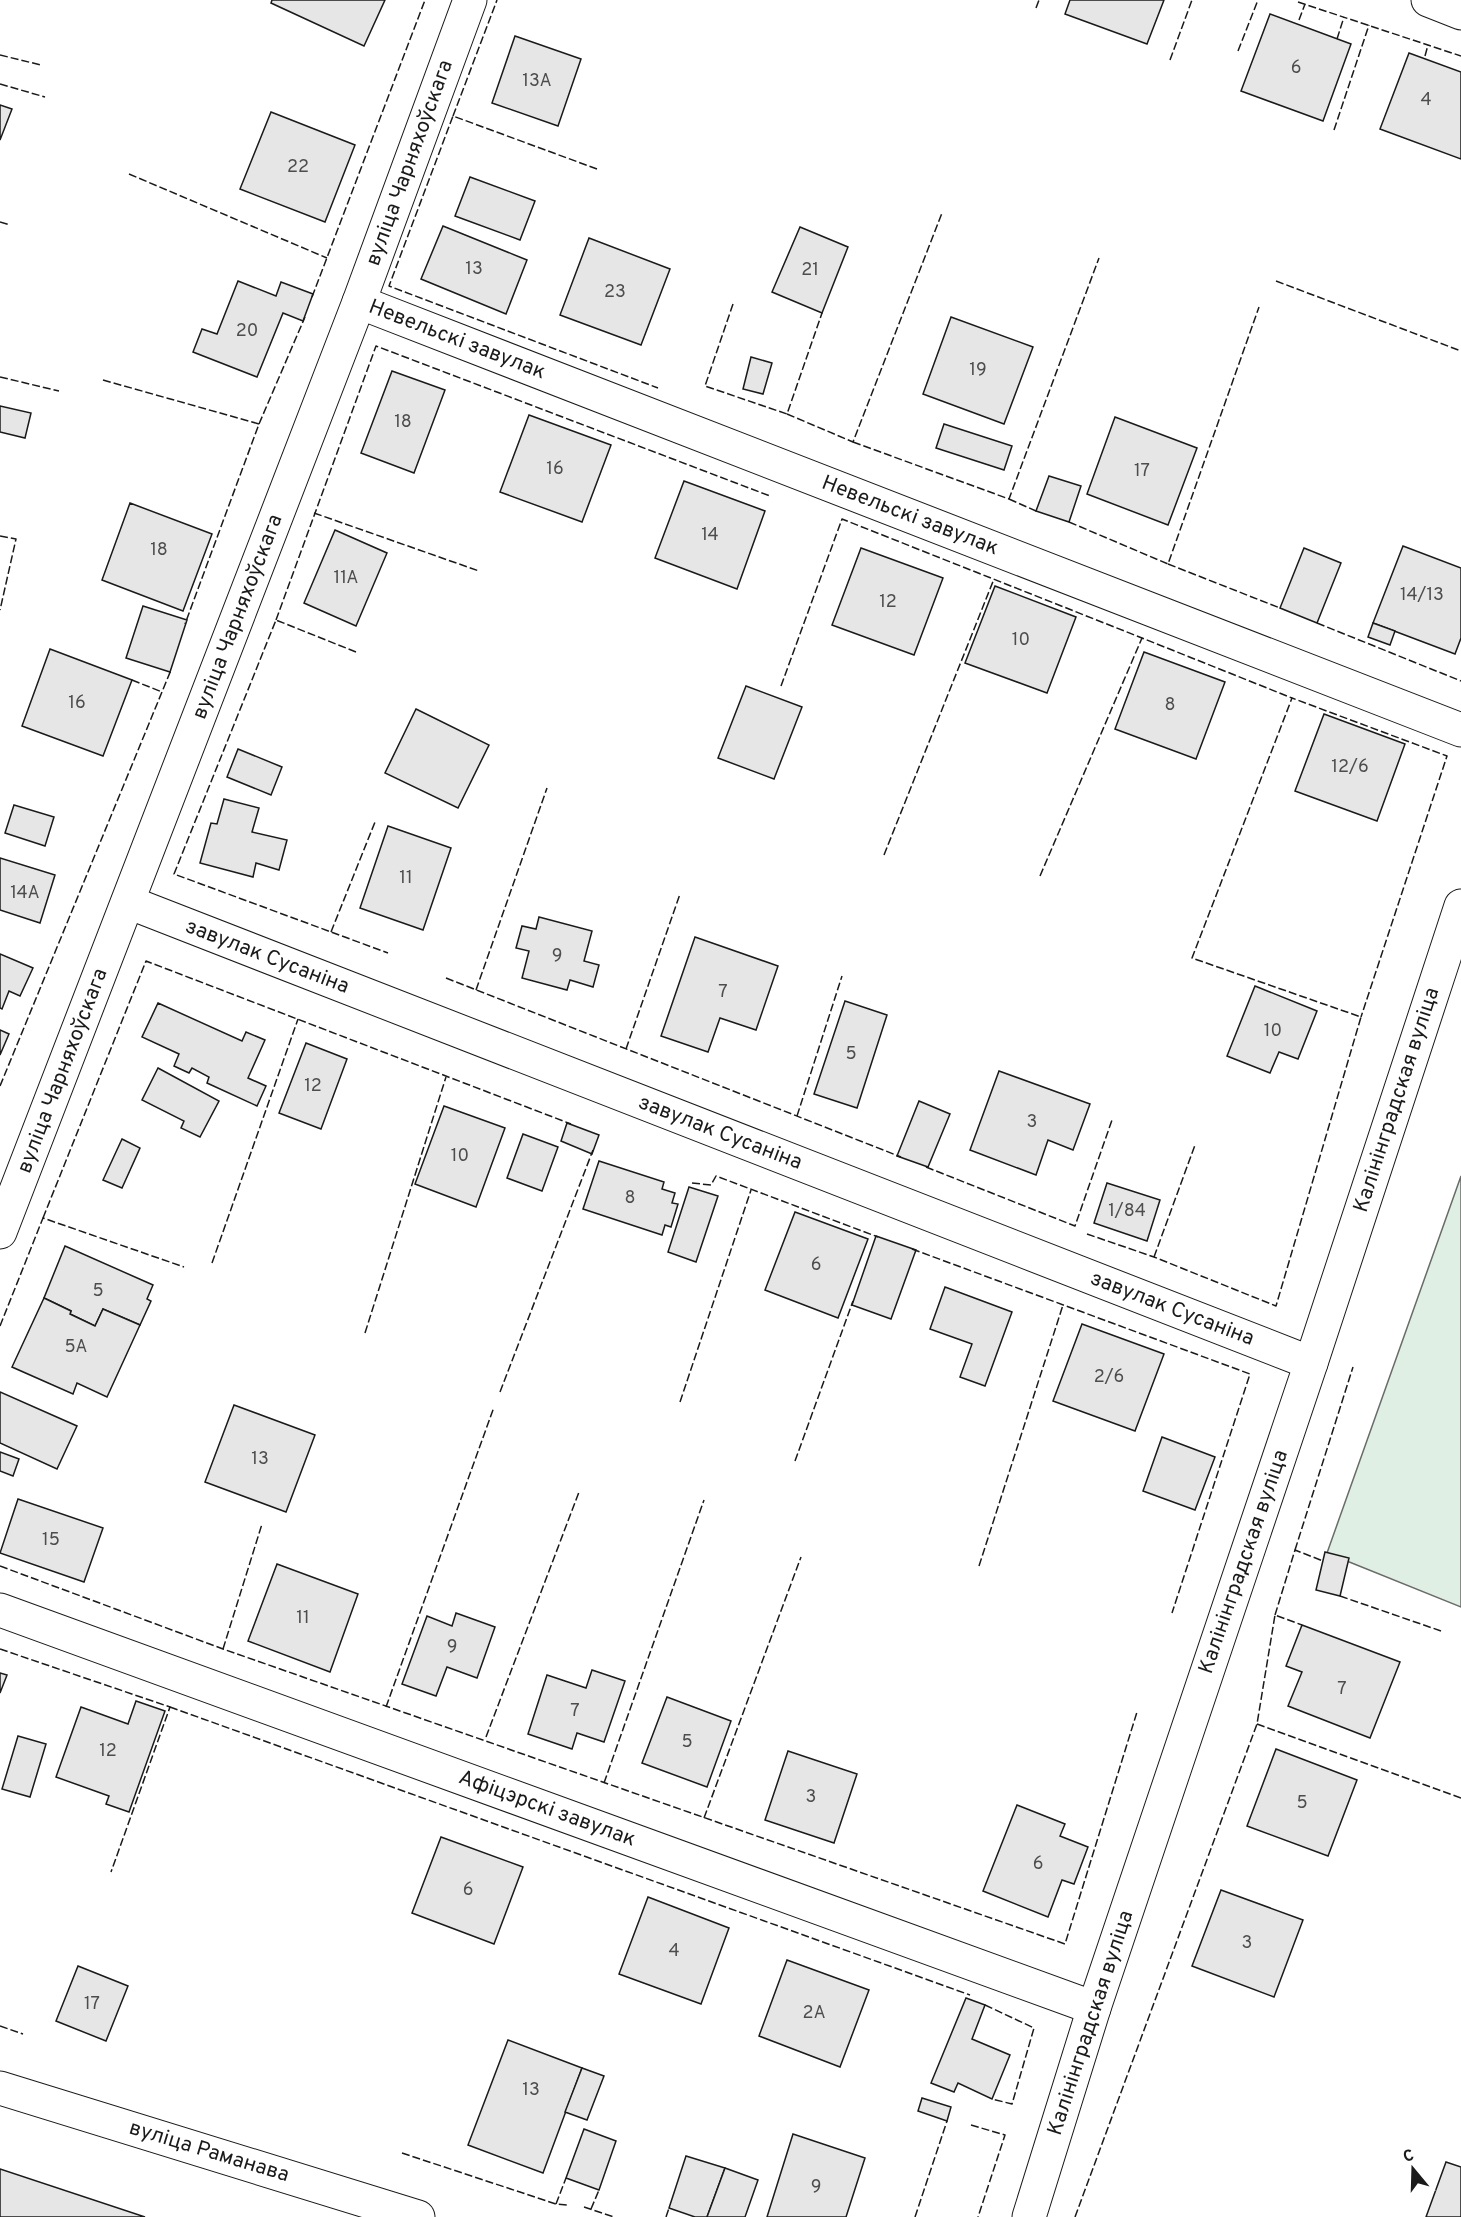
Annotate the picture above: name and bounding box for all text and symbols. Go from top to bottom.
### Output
street label: вуліца Чарняхоўскага [360,56,460,270]
house number: 6 [1291,57,1301,80]
house number: 13А [522,70,552,93]
house number: 4 [1420,89,1432,112]
house number: 22 [287,156,309,179]
house number: 13 [465,258,483,281]
house number: 21 [801,259,819,282]
house number: 23 [604,281,626,304]
street label: Невельскі завулак [365,294,549,386]
house number: 20 [236,320,258,343]
house number: 19 [969,359,987,382]
house number: 18 [394,411,412,434]
house number: 16 [546,458,564,481]
house number: 17 [1134,460,1150,483]
street label: Невельскі завулак [818,470,1002,562]
street label: вуліца Чарняхоўскага [186,511,290,723]
house number: 14 [701,524,719,547]
house number: 18 [150,539,168,562]
house number: 11А [333,567,359,590]
house number: 14/13 [1400,584,1444,607]
house number: 12 [879,591,897,614]
house number: 10 [1012,629,1030,652]
house number: 16 [68,692,86,715]
house number: 8 [1165,694,1176,717]
house number: 12/6 [1331,756,1369,779]
house number: 11 [399,867,413,890]
house number: 14А [10,882,40,905]
street label: завулак Сусаніна [181,913,353,1001]
house number: 9 [552,945,562,968]
street label: вуліца Чарняхоўскага [11,965,115,1177]
house number: 7 [718,981,728,1004]
street label: Калінінградская вуліца [1348,984,1446,1216]
house number: 10 [1264,1020,1282,1043]
house number: 5 [845,1043,857,1066]
house number: 12 [304,1075,322,1098]
street label: завулак Сусаніна [634,1089,806,1177]
house number: 3 [1027,1111,1037,1134]
house number: 10 [451,1145,469,1168]
house number: 8 [625,1187,636,1210]
house number: 1/84 [1108,1200,1146,1223]
house number: 6 [811,1254,821,1277]
street label: завулак Сусаніна [1086,1265,1258,1353]
house number: 5 [92,1280,104,1303]
house number: 5А [64,1336,88,1359]
house number: 2/6 [1094,1366,1124,1389]
street label: Калінінградская вуліца [1193,1446,1295,1678]
house number: 13 [251,1448,269,1471]
house number: 15 [42,1529,60,1552]
house number: 11 [296,1607,310,1630]
house number: 9 [447,1636,457,1659]
house number: 7 [1337,1678,1347,1701]
house number: 7 [570,1700,580,1723]
house number: 5 [681,1731,693,1754]
house number: 12 [99,1740,117,1763]
street label: Афіцэрскі завулак [455,1764,639,1854]
house number: 3 [806,1786,816,1809]
house number: 5 [1296,1792,1308,1815]
house number: 6 [1033,1853,1043,1876]
house number: 6 [463,1879,473,1902]
street label: Калінінградская вуліца [1042,1907,1140,2139]
house number: 3 [1242,1932,1252,1955]
house number: 4 [668,1940,680,1963]
house number: 17 [84,1993,100,2016]
house number: 2А [802,2002,826,2025]
house number: 13 [522,2079,540,2102]
street label: вуліца Раманава [126,2115,292,2189]
north arrow [1383,2139,1443,2199]
text: С [1401,2146,1417,2168]
house number: 9 [811,2176,821,2199]

